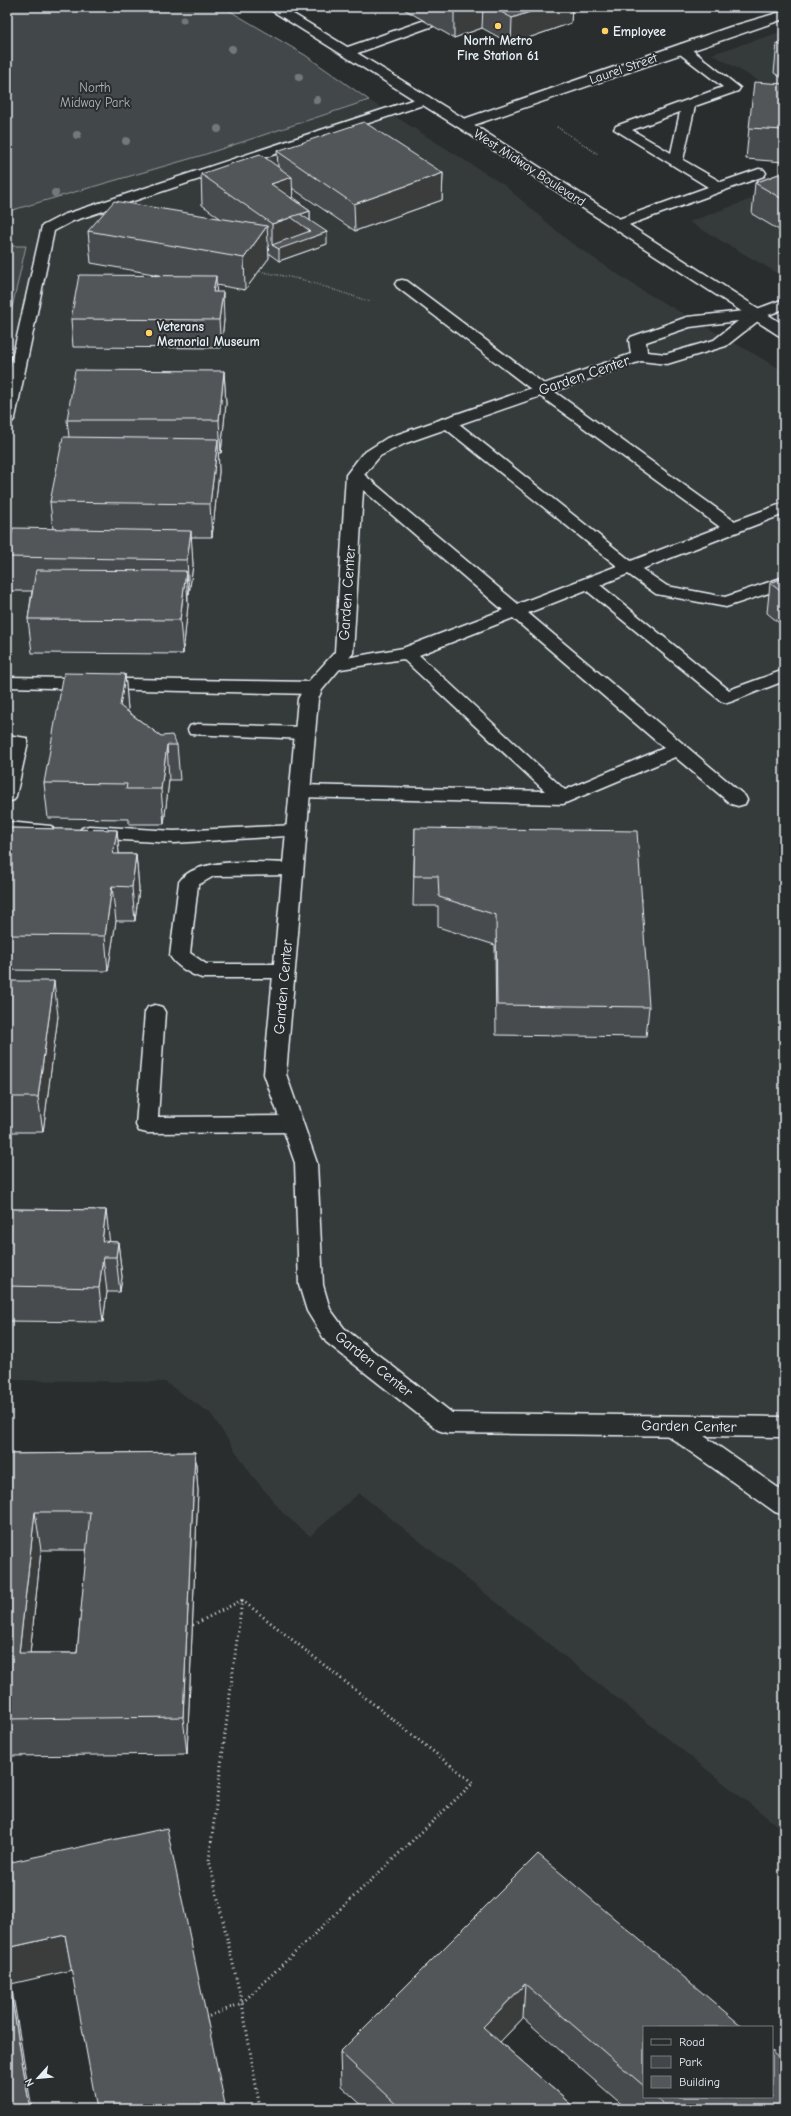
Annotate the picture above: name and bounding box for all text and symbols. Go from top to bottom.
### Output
marker: North Metro Fire Station 61 [493,21,503,31]
place label: Employee [613,24,667,39]
marker: Employee [600,26,610,36]
place label: North Metro Fire Station 61 [457,33,539,63]
street label: Laurel Street [587,49,660,87]
park label: North Midway Park [60,80,131,110]
street label: West Midway Boulevard [471,126,588,209]
place label: Veterans Memorial Museum [157,319,260,349]
marker: Veterans Memorial Museum [144,328,154,338]
street label: Garden Center [536,351,632,399]
street label: Garden Center [335,545,359,641]
street label: Garden Center [270,939,296,1035]
street label: Garden Center [331,1327,417,1401]
street label: Garden Center [641,1416,737,1436]
legend [643,2026,773,2098]
text: Road [679,2035,705,2049]
text: Park [679,2055,702,2069]
north arrow [18,2058,58,2098]
text: Building [679,2075,720,2089]
text: N [22,2076,37,2088]

